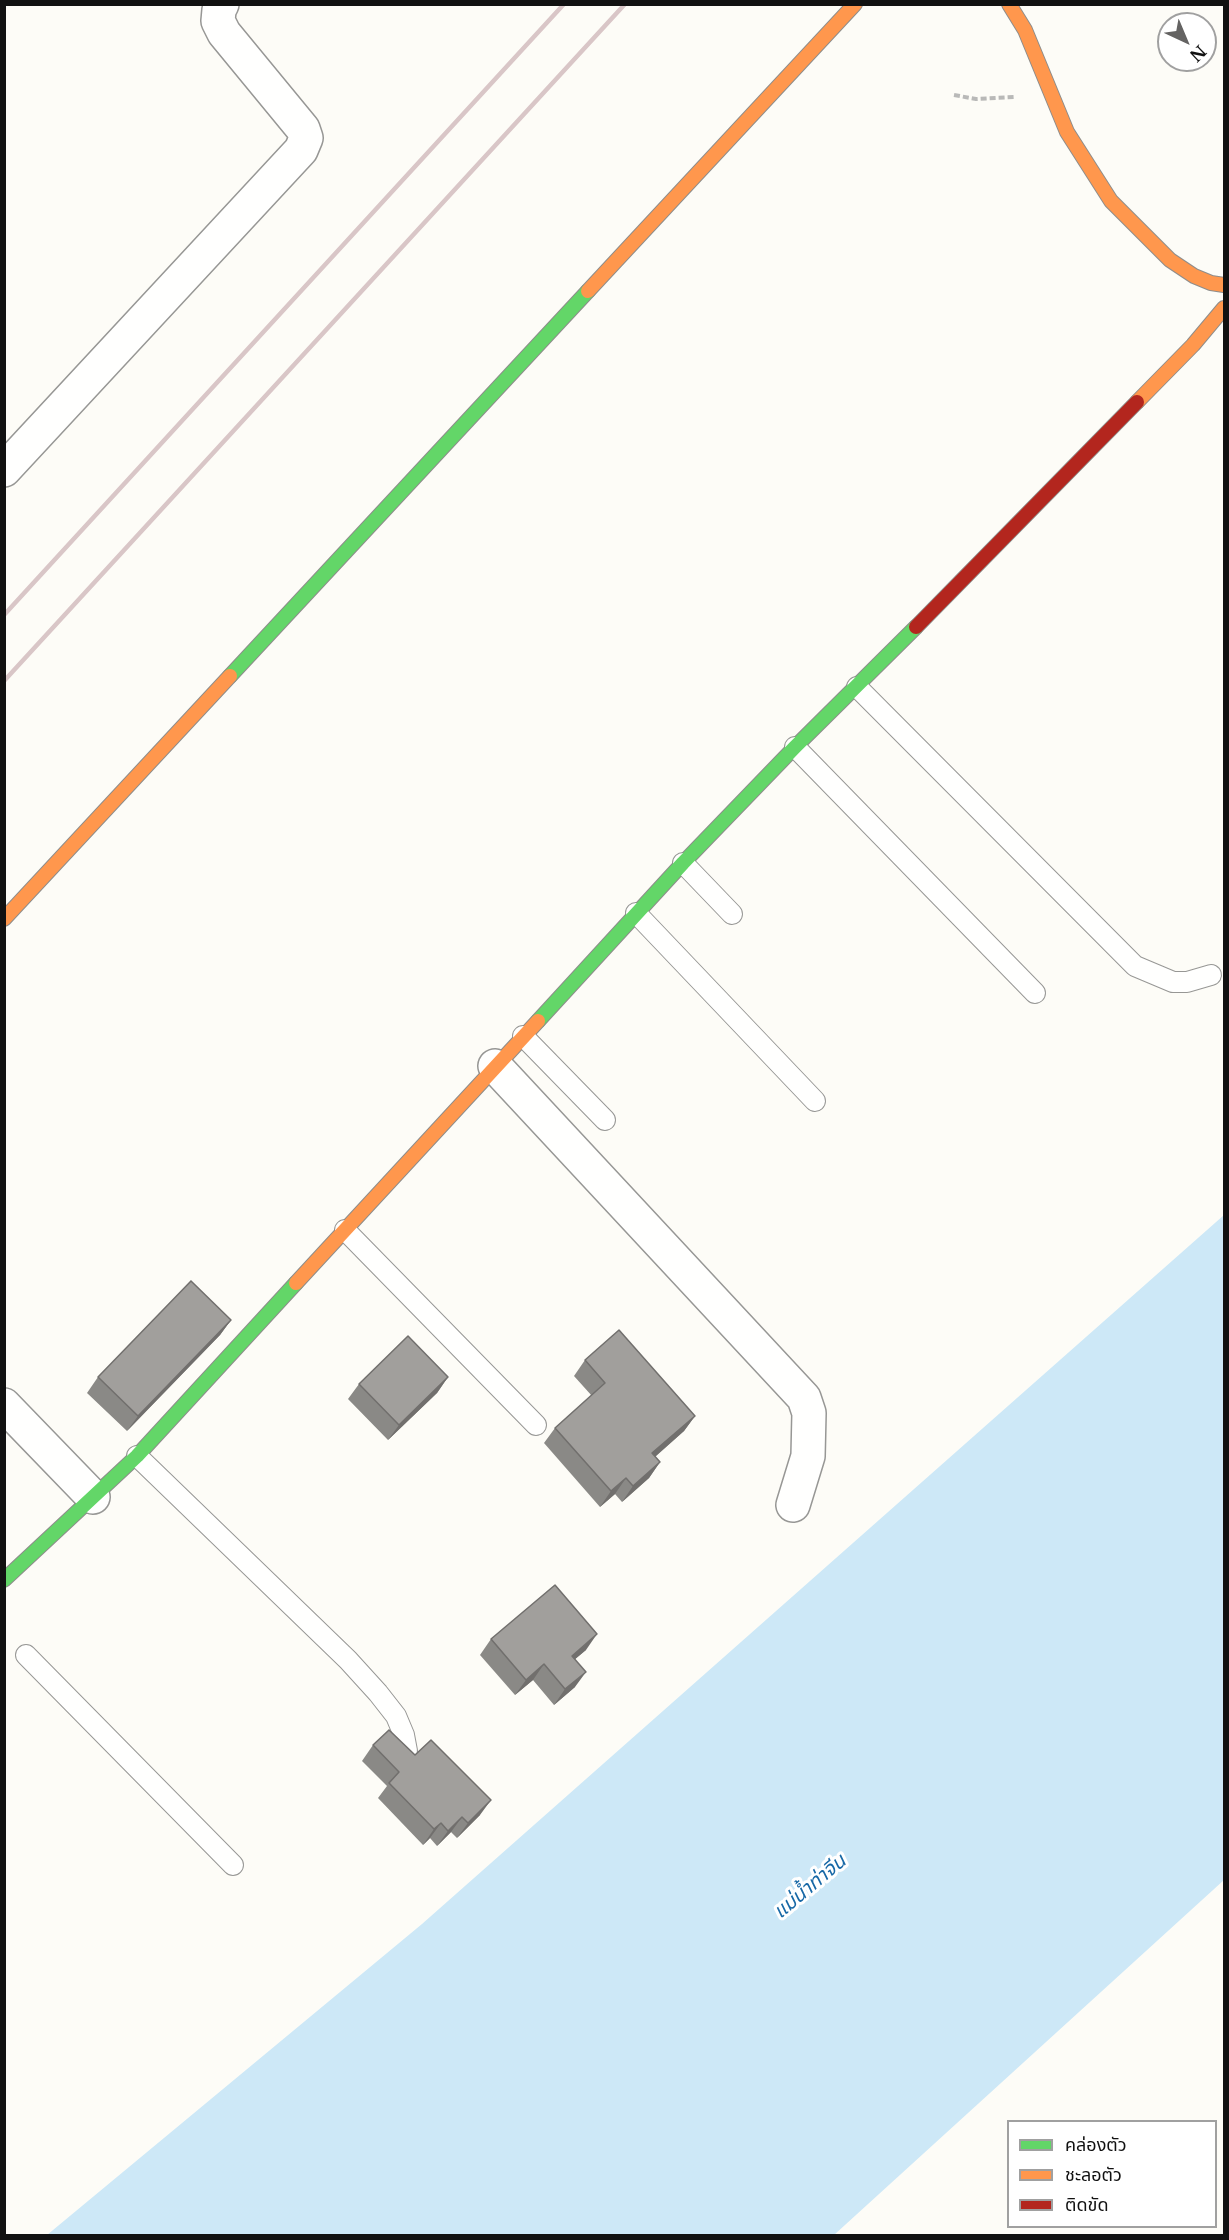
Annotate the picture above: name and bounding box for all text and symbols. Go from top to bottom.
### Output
north arrow [1157,12,1217,72]
text: N [1186,41,1210,66]
water label: แม่น้ำท่าจีน [769,1850,851,1924]
legend [1007,2120,1217,2228]
text: คล่องตัว [1065,2134,1127,2156]
text: ชะลอตัว [1065,2164,1122,2186]
text: ติดขัด [1065,2194,1108,2216]

